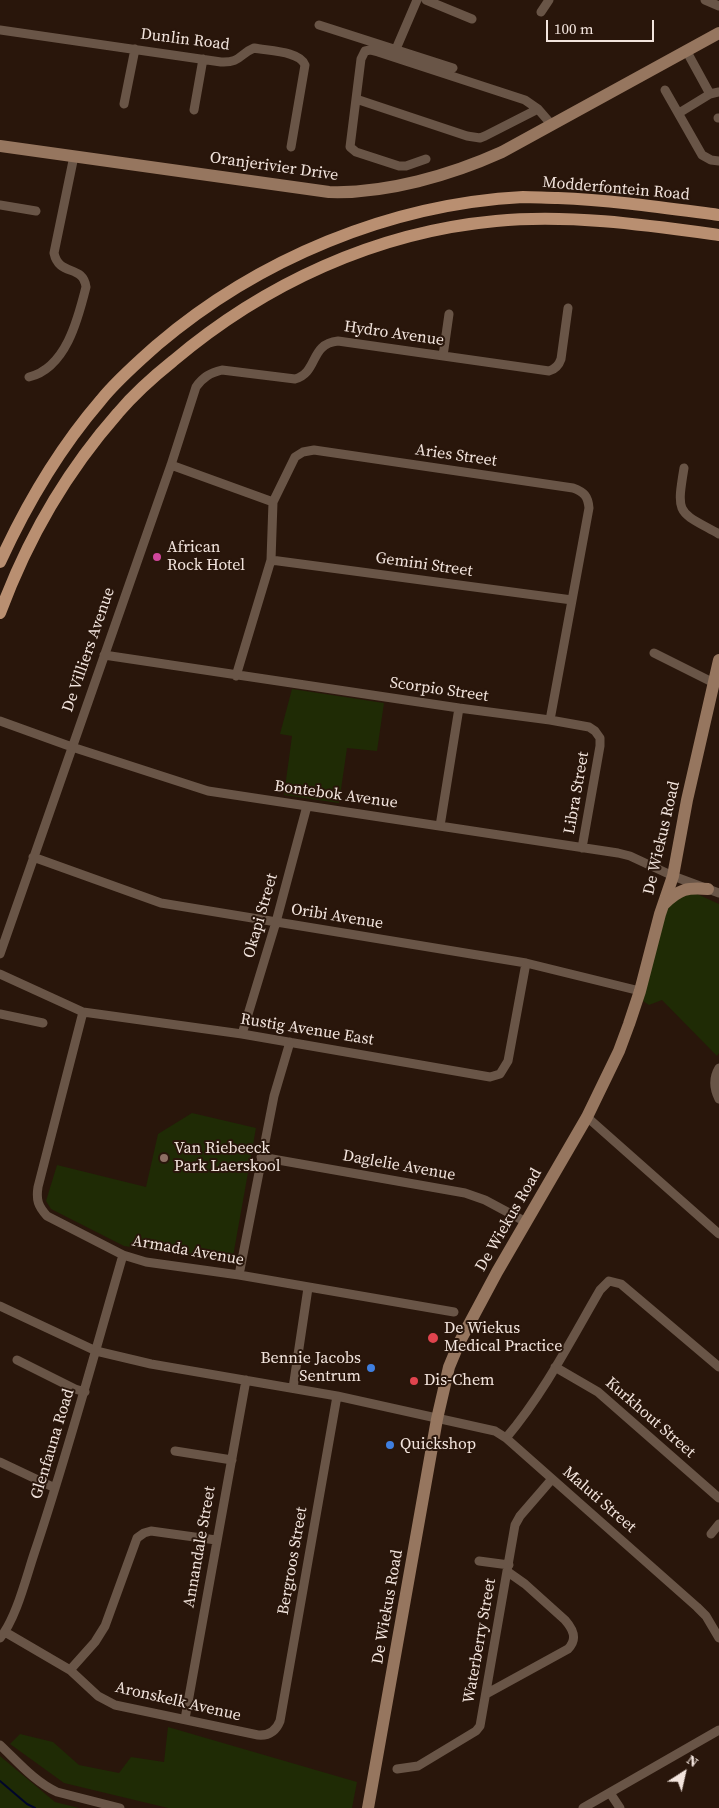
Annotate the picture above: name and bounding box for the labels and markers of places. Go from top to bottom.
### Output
place label: African Rock Hotel [167,538,245,576]
marker: African Rock Hotel [151,551,163,563]
place label: Van Riebeeck Park Laerskool [174,1139,280,1177]
marker: Van Riebeeck Park Laerskool [158,1152,170,1164]
place label: De Wiekus Medical Practice [444,1319,562,1357]
marker: De Wiekus Medical Practice [426,1331,440,1345]
place label: Bennie Jacobs Sentrum [260,1349,361,1387]
marker: Bennie Jacobs Sentrum [365,1362,377,1374]
place label: Dis-Chem [424,1371,495,1391]
marker: Dis-Chem [408,1375,420,1387]
place label: Quickshop [400,1435,476,1455]
marker: Quickshop [384,1439,396,1451]

